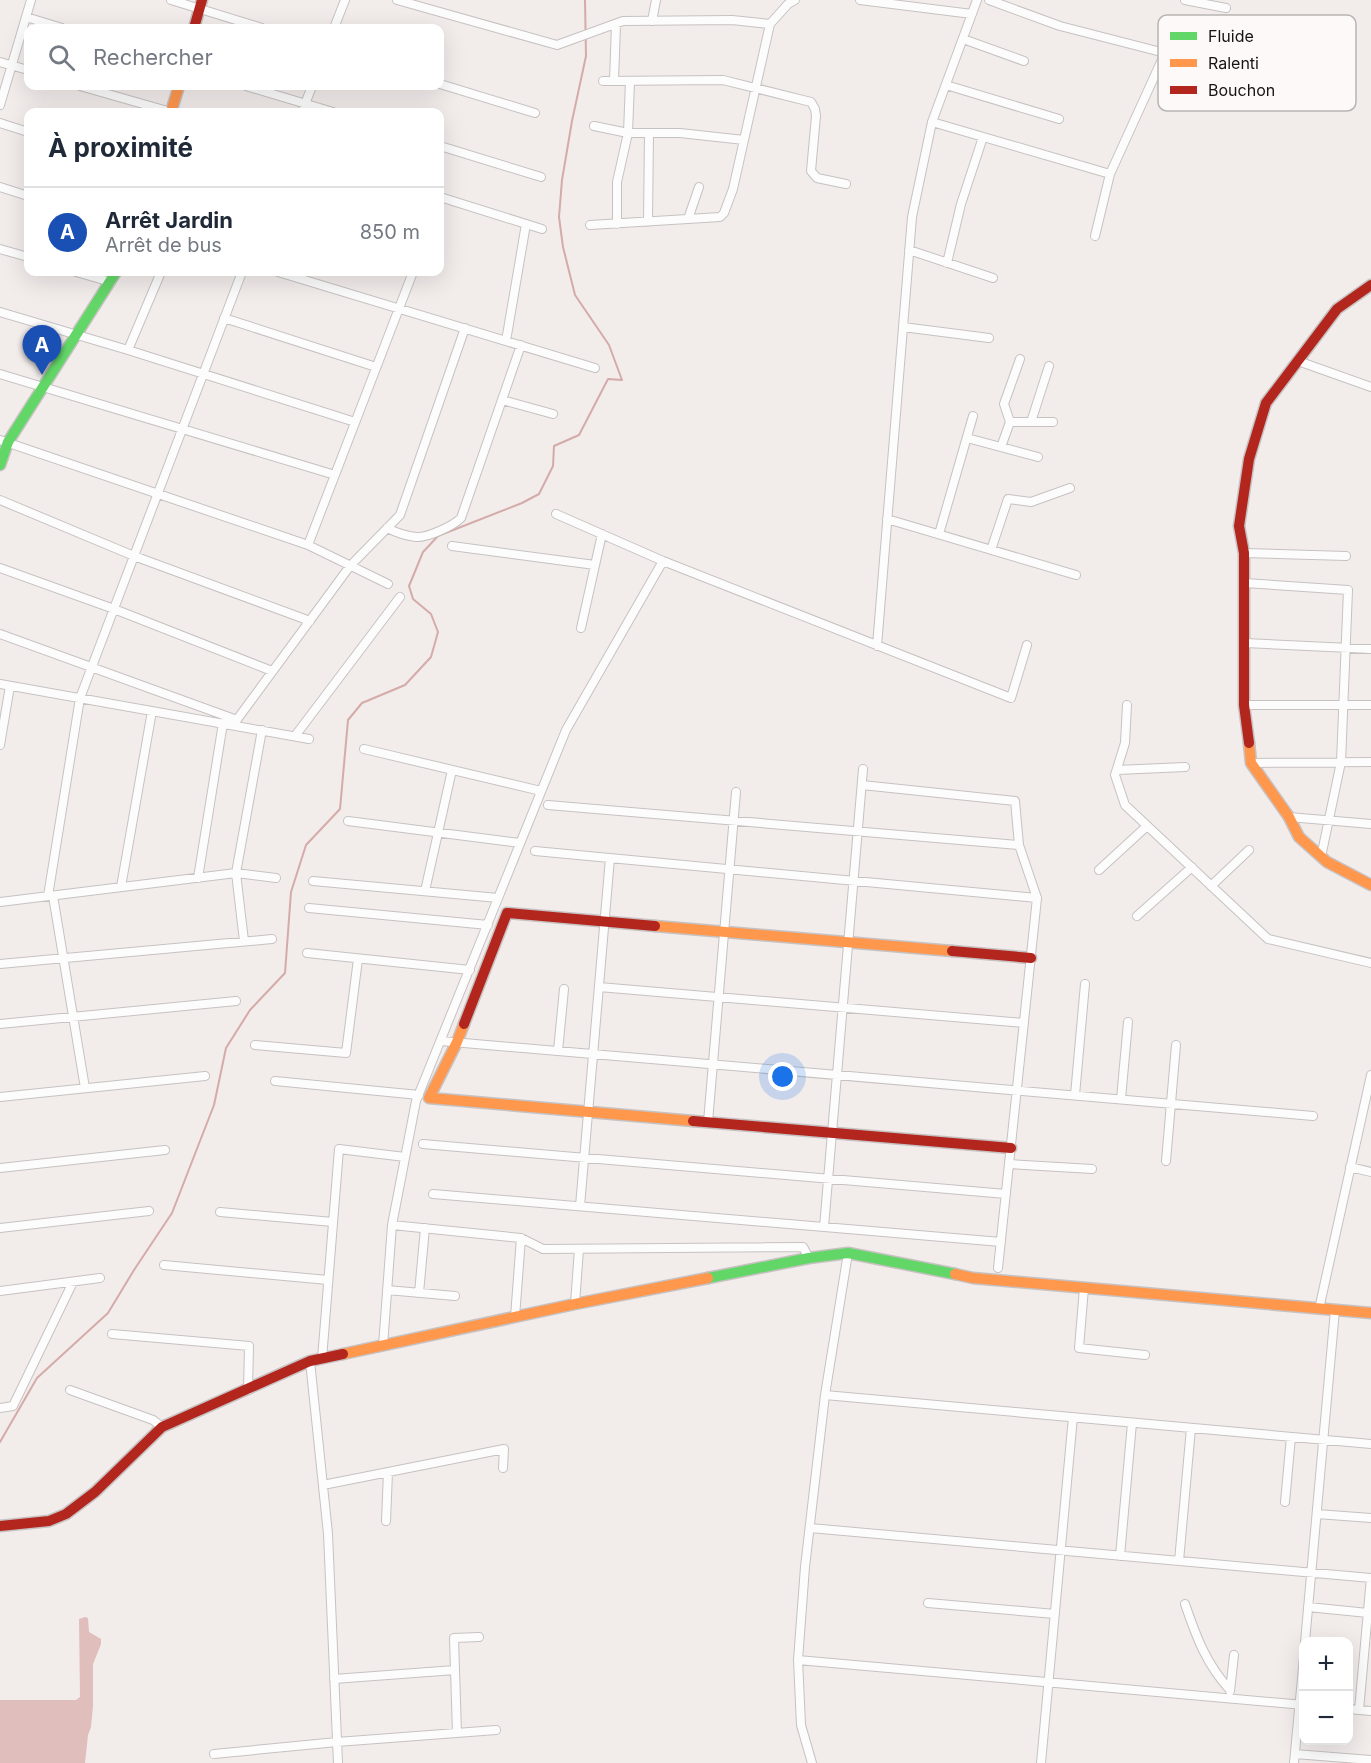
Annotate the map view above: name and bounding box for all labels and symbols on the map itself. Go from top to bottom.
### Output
legend [1158,15,1356,111]
text: Fluide [1208,26,1254,46]
text: Ralenti [1208,53,1259,73]
text: Bouchon [1208,80,1275,100]
pin: A [22,326,62,375]
your location [768,1062,797,1091]

